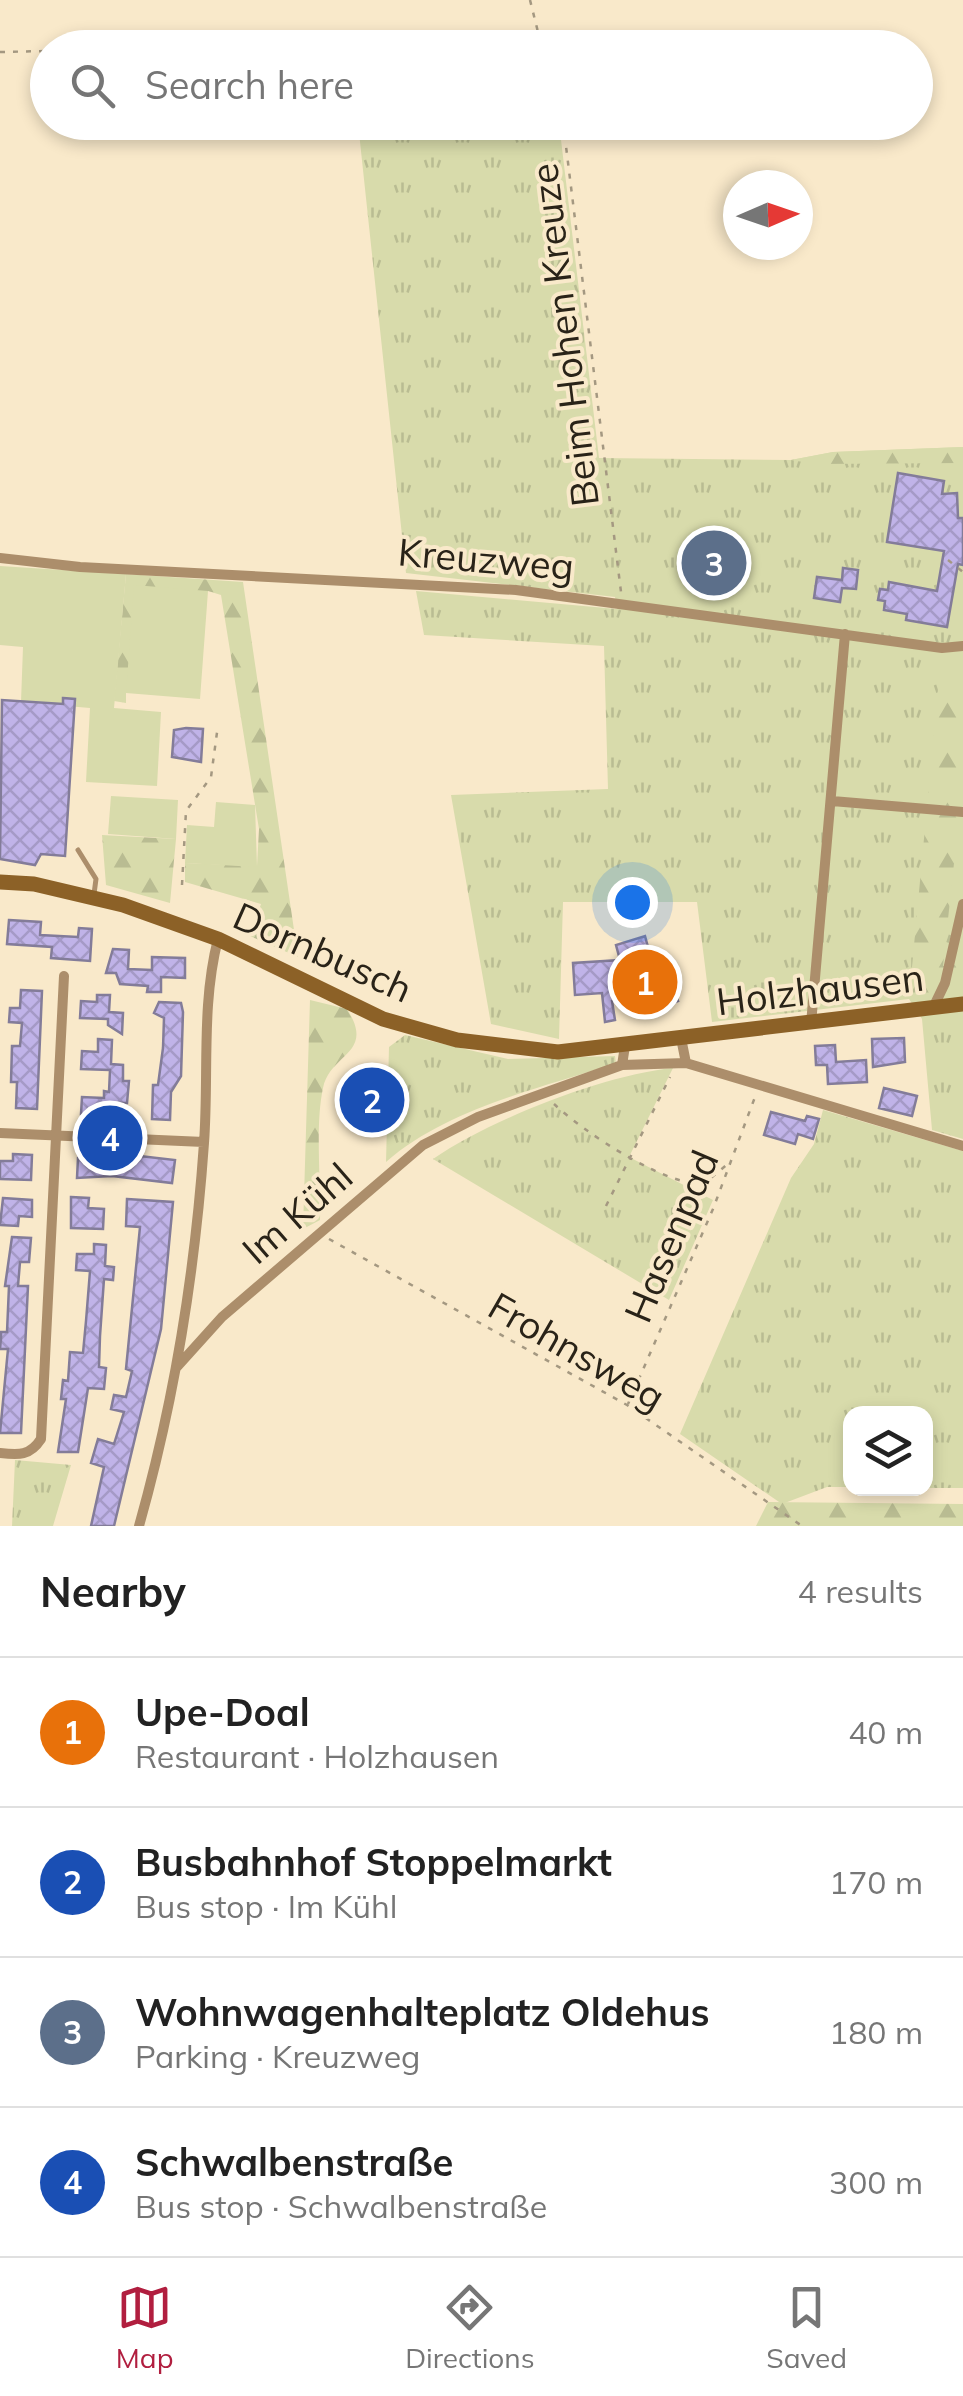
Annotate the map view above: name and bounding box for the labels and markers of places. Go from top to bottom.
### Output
pin: 3 [682,526,746,600]
pin: 1 [612,944,678,1020]
pin: 2 [340,1062,404,1138]
pin: 4 [78,1100,142,1176]

